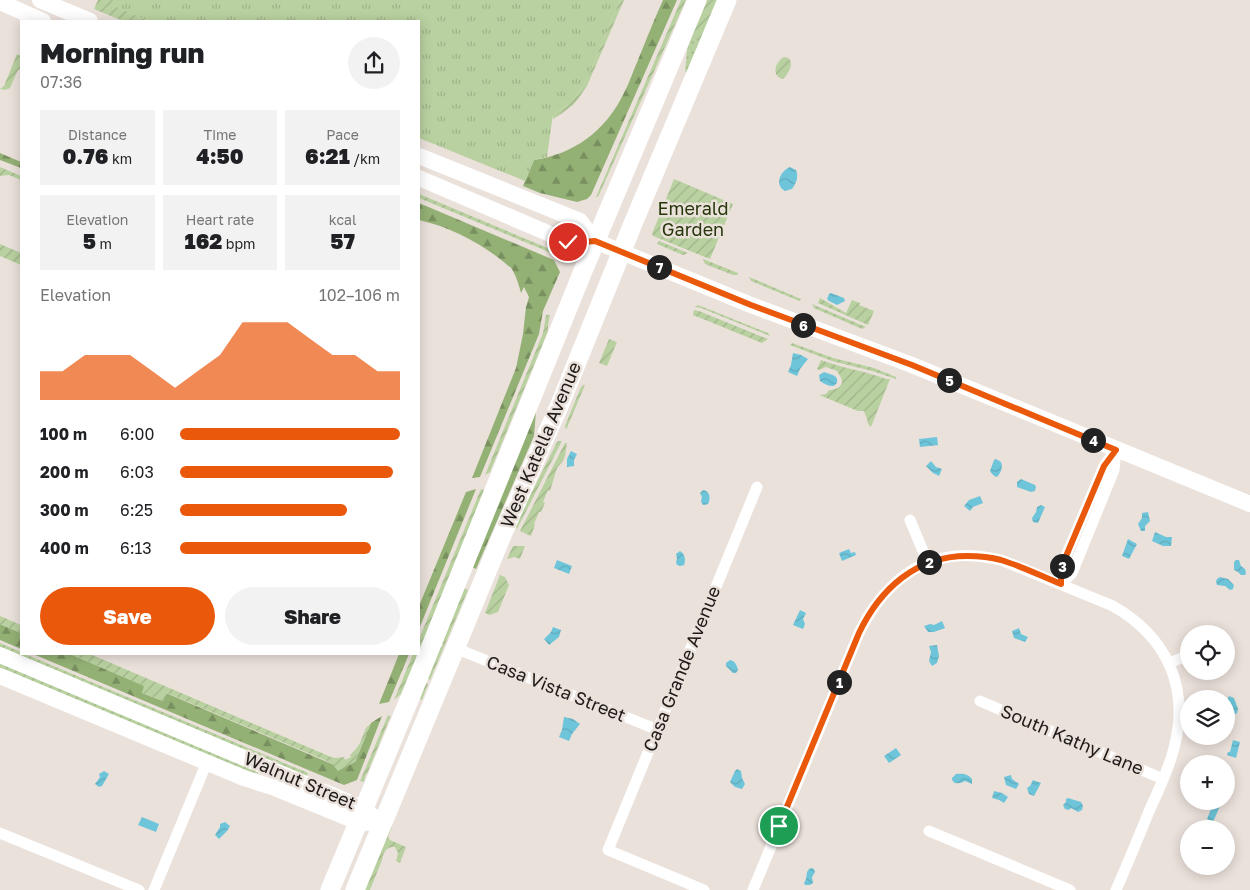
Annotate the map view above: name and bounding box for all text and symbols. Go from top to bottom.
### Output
text: Morning run [40,36,204,69]
button: share [348,37,400,89]
text: 07:36 [40,72,82,92]
text: Distance [68,126,127,143]
text: Time [204,126,236,143]
text: Pace [326,126,359,143]
text: 0.76 [62,143,108,169]
text: 4:50 [196,143,244,169]
text: 6:21 [305,143,350,169]
text: km [108,150,132,167]
text: /km [350,150,380,167]
park label: Emerald Garden [657,197,729,240]
text: Elevation [66,211,128,228]
text: Heart rate [186,211,254,228]
text: kcal [329,211,356,228]
pin [547,221,589,263]
text: 5 [83,228,96,254]
text: 162 [185,228,222,254]
text: 57 [330,228,355,254]
icon: check [554,228,582,256]
text: m [96,235,112,252]
text: bpm [222,235,255,252]
pin: 7 [646,254,672,280]
text: 7 [656,259,663,276]
text: Elevation [40,285,111,305]
text: 102–106 m [319,285,400,305]
pin: 6 [790,312,816,338]
text: 6 [799,317,808,334]
street label: West Katella Avenue [495,358,585,531]
pin: 5 [936,368,962,392]
text: 5 [945,372,954,389]
text: 100 m [40,424,87,444]
text: 6:00 [120,424,154,444]
pin: 4 [1080,428,1106,452]
text: 4 [1089,432,1098,449]
text: 200 m [40,462,89,482]
text: 6:03 [120,462,154,482]
text: 300 m [40,500,89,520]
text: 6:25 [120,500,153,520]
text: 400 m [40,538,89,558]
text: 6:13 [120,538,152,558]
pin: 2 [916,550,942,574]
text: 2 [925,554,934,571]
pin: 3 [1050,554,1074,578]
text: 3 [1058,558,1067,575]
street label: Casa Grande Avenue [638,582,724,755]
button: Save [40,587,215,645]
button: Share [225,587,400,645]
map controls [1180,625,1235,875]
button: locate [1180,625,1235,680]
street label: Casa Vista Street [484,650,629,726]
pin: 1 [826,670,852,694]
text: 1 [836,674,843,691]
button: layers [1180,690,1235,745]
street label: South Kathy Lane [998,699,1147,779]
street label: Walnut Street [241,747,360,814]
button: + [1180,755,1235,810]
pin [758,805,800,847]
icon: arrive [765,812,793,840]
button: − [1180,820,1235,875]

